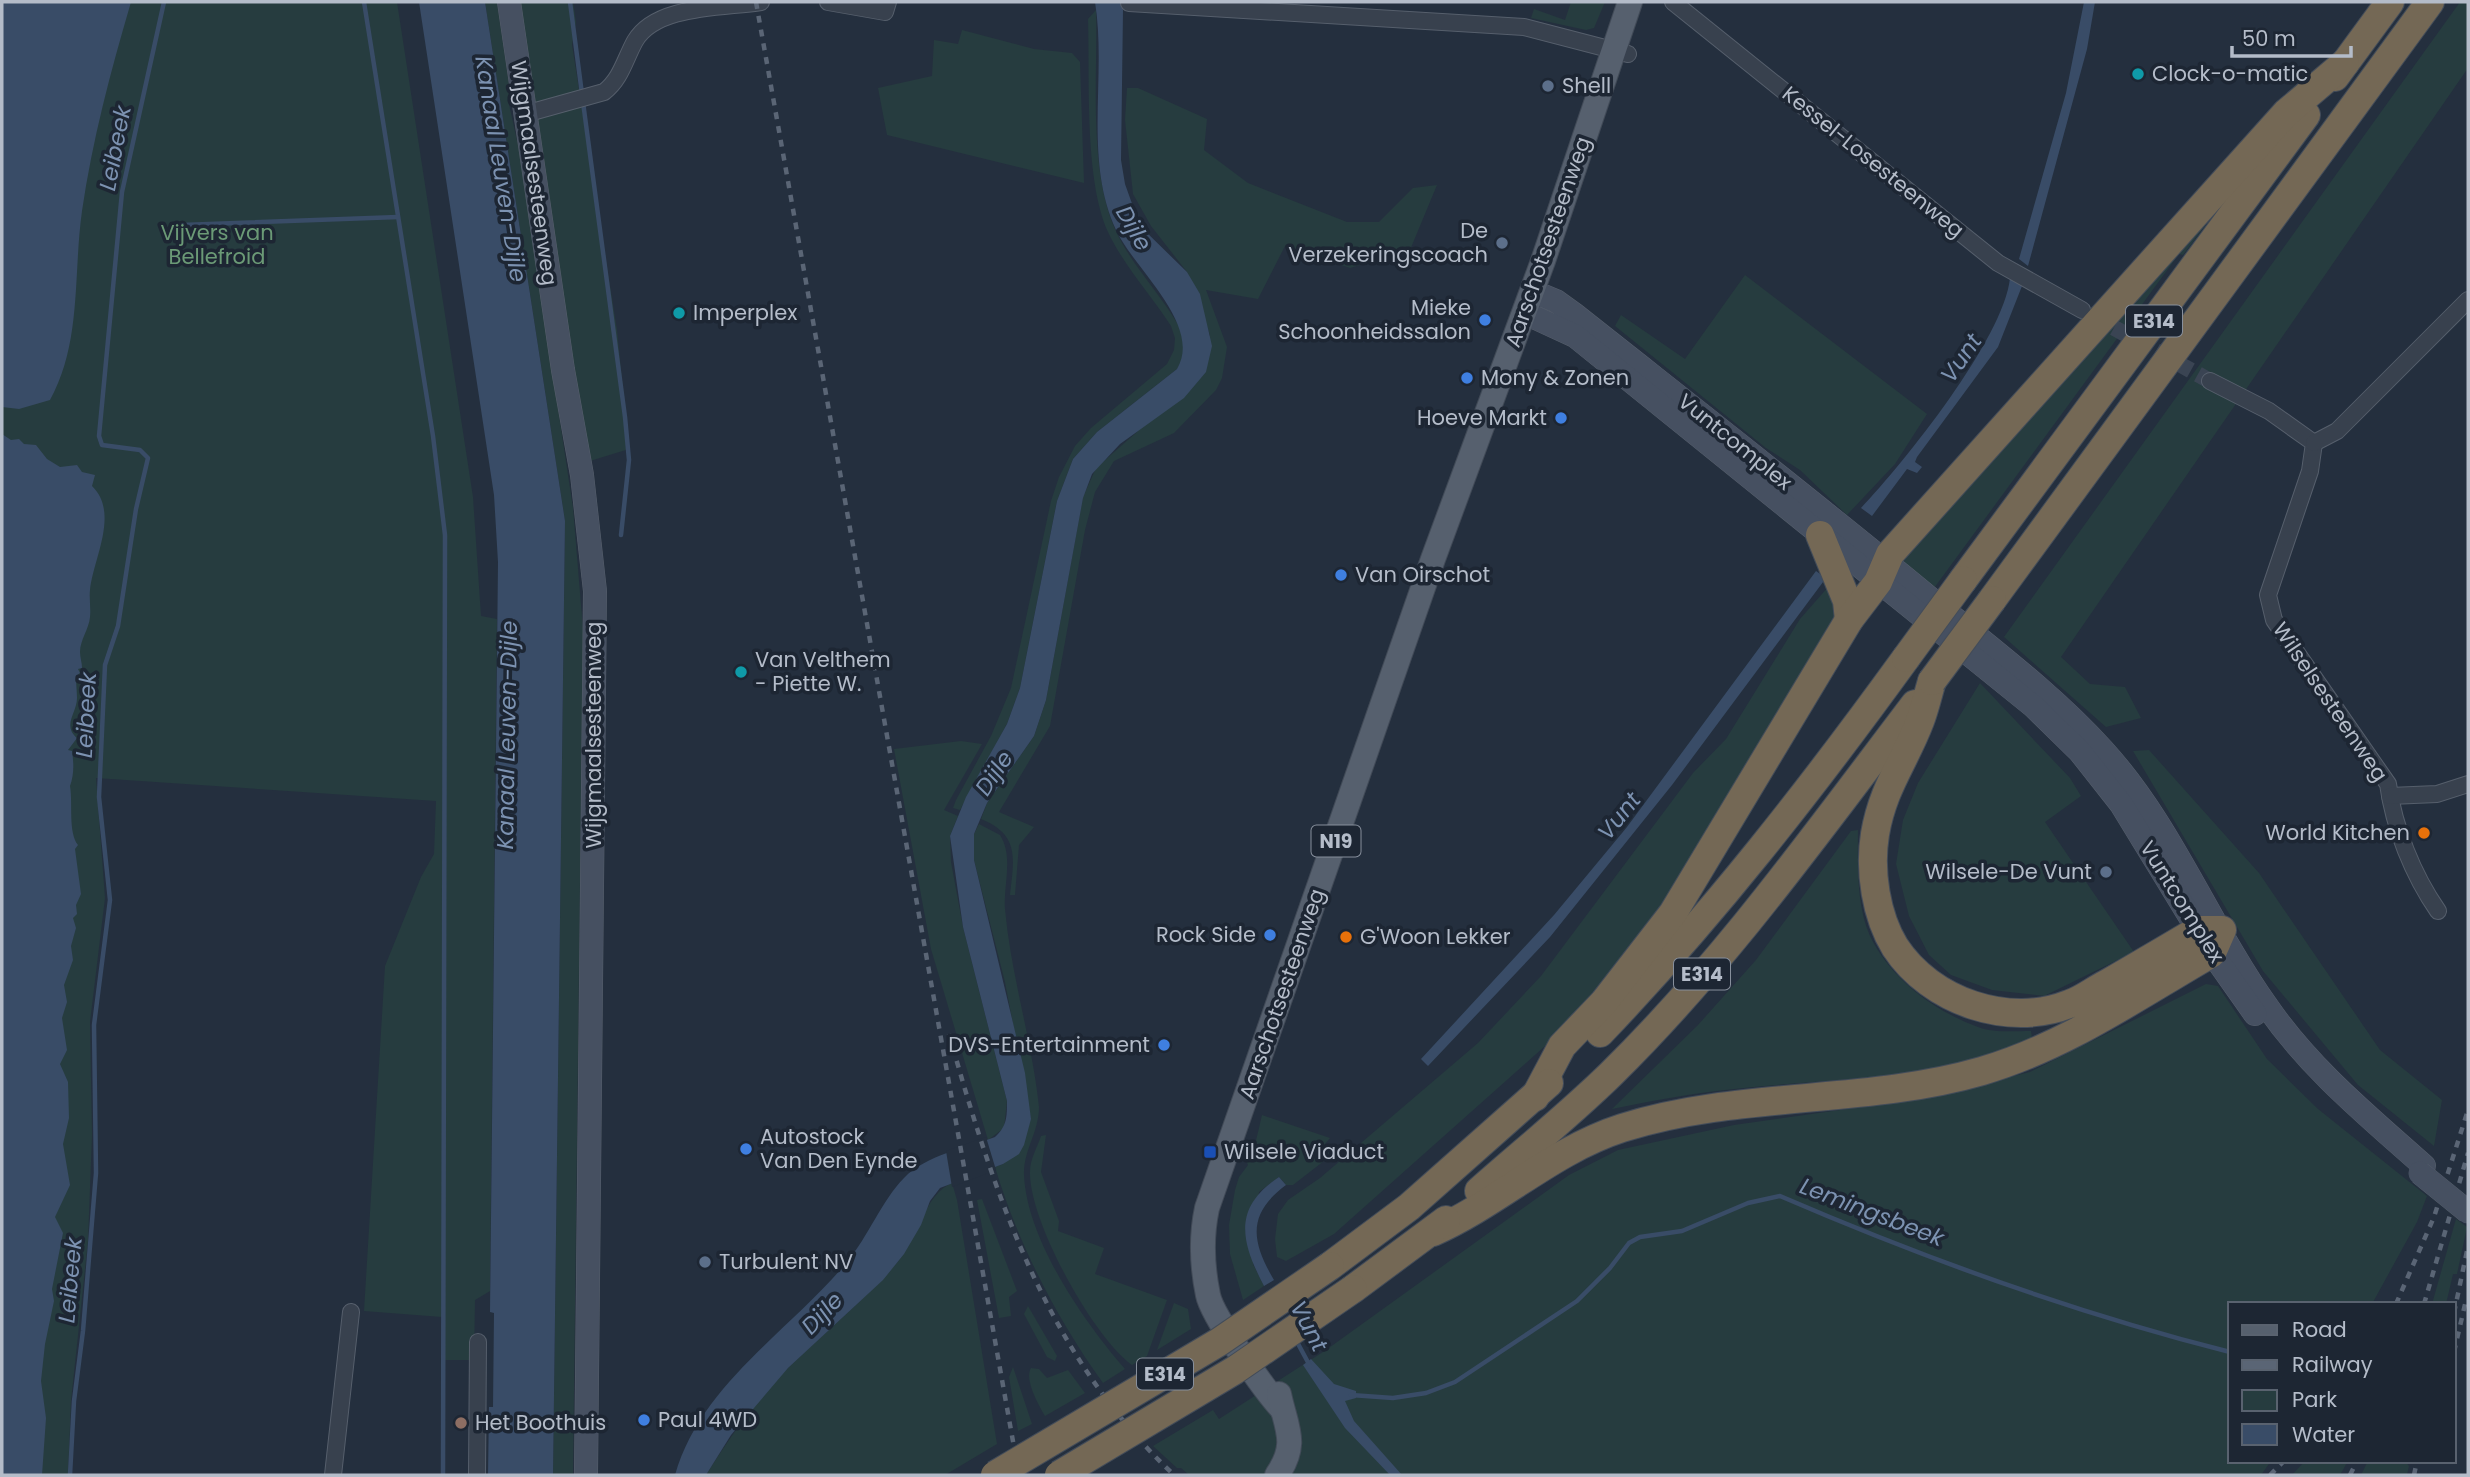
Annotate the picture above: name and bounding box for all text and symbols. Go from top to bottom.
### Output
scale bar [2232,14,2351,58]
text: 50 m [2242,24,2296,53]
water label: Kanaal Leuven-Dijle [467,54,535,284]
street label: Wijgmaalsesteenweg [504,59,565,287]
place label: Clock-o-matic [2152,59,2308,88]
marker: Clock-o-matic [2130,66,2146,82]
place label: Shell [1562,71,1611,100]
marker: Shell [1540,78,1556,94]
street label: Kessel-Losesteenweg [1776,79,1970,244]
water label: Leibeek [91,102,139,193]
street label: Aarschotsesteenweg [1498,133,1597,351]
water label: Dijle [1108,199,1160,257]
place label: De Verzekeringscoach [1288,216,1488,269]
park label: Vijvers van Bellefroid [160,218,274,271]
marker: De Verzekeringscoach [1494,235,1510,251]
place label: Mieke Schoonheidssalon [1278,293,1471,346]
place label: Imperplex [693,298,797,327]
marker: Imperplex [671,305,687,321]
road number: E314 [2126,306,2182,336]
marker: Mieke Schoonheidssalon [1477,312,1493,328]
water label: Vunt [1933,326,1990,389]
place label: Mony & Zonen [1481,363,1629,392]
marker: Mony & Zonen [1459,370,1475,386]
street label: Vuntcomplex [1672,387,1798,497]
place label: Hoeve Markt [1417,403,1547,432]
marker: Hoeve Markt [1553,410,1569,426]
place label: Van Oirschot [1355,560,1490,589]
marker: Van Oirschot [1333,567,1349,583]
street label: Wilselsesteenweg [2266,616,2395,787]
water label: Kanaal Leuven-Dijle [489,620,525,850]
street label: Wijgmaalsesteenweg [579,622,608,848]
place label: Van Velthem - Piette W. [755,645,891,698]
marker: Van Velthem - Piette W. [733,664,749,680]
water label: Leibeek [68,670,104,759]
water label: Dijle [967,744,1021,802]
water label: Vunt [1590,785,1649,847]
place label: World Kitchen [2265,818,2410,847]
marker: World Kitchen [2416,825,2432,841]
road number: N19 [1312,826,1360,856]
street label: Vuntcomplex [2133,835,2232,968]
place label: Wilsele-De Vunt [1925,857,2092,886]
marker: Wilsele-De Vunt [2098,864,2114,880]
street label: Aarschotsesteenweg [1232,885,1331,1103]
place label: Rock Side [1156,920,1256,949]
place label: G'Woon Lekker [1360,922,1511,951]
marker: Rock Side [1262,927,1278,943]
marker: G'Woon Lekker [1338,929,1354,945]
road number: E314 [1674,958,1730,990]
place label: DVS-Entertainment [948,1030,1150,1059]
marker: DVS-Entertainment [1156,1037,1172,1053]
place label: Autostock Van Den Eynde [760,1122,918,1175]
place label: Wilsele Viaduct [1224,1137,1384,1166]
marker: Autostock Van Den Eynde [738,1141,754,1157]
marker: Wilsele Viaduct [1202,1144,1218,1160]
water label: Lemingsbeek [1795,1170,1950,1255]
water label: Leibeek [50,1235,90,1324]
place label: Turbulent NV [719,1247,853,1276]
marker: Turbulent NV [697,1254,713,1270]
water label: Dijle [794,1285,850,1341]
water label: Vunt [1282,1295,1336,1358]
legend [2228,1302,2456,1463]
text: Road [2292,1315,2347,1344]
text: Railway [2292,1350,2373,1379]
road number: E314 [1137,1358,1193,1390]
text: Park [2292,1385,2337,1414]
place label: Paul 4WD [658,1405,757,1434]
place label: Het Boothuis [475,1408,606,1437]
marker: Paul 4WD [636,1412,652,1428]
marker: Het Boothuis [453,1415,469,1431]
text: Water [2292,1420,2355,1449]

